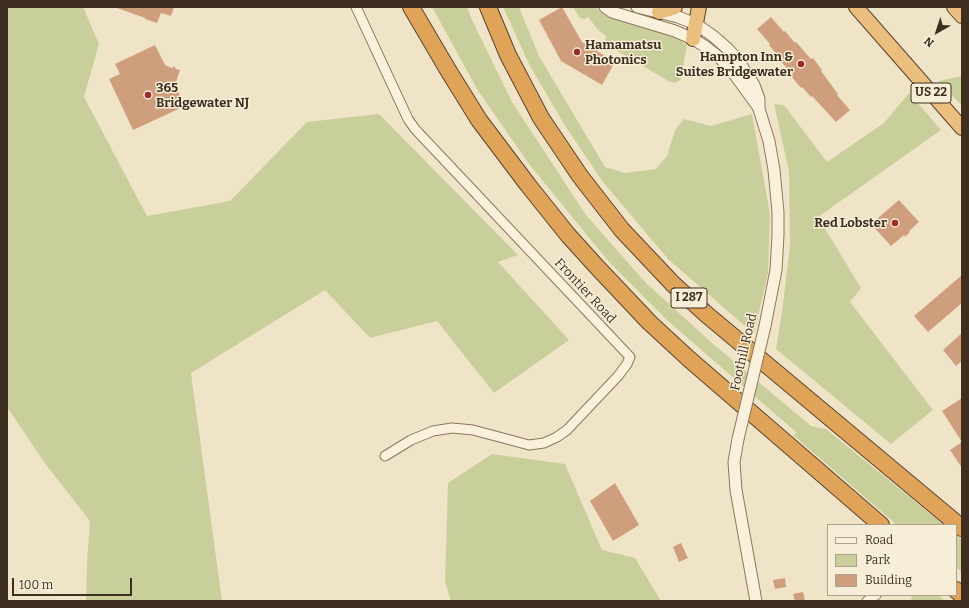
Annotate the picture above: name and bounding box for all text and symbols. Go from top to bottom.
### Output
north arrow [917,12,957,52]
text: N [922,34,937,49]
place label: Hamamatsu Photonics [585,37,661,68]
marker: Hamamatsu Photonics [572,47,582,57]
place label: Hampton Inn & Suites Bridgewater [676,49,793,80]
marker: Hampton Inn & Suites Bridgewater [796,59,806,69]
place label: 365 Bridgewater NJ [156,80,249,111]
road number: US 22 [911,83,951,103]
marker: 365 Bridgewater NJ [143,90,153,100]
place label: Red Lobster [814,215,887,231]
marker: Red Lobster [890,218,900,228]
street label: Frontier Road [551,255,619,327]
road number: I 287 [671,288,707,308]
street label: Foothill Road [728,312,760,392]
legend [827,524,957,596]
text: Road [865,533,893,547]
text: Park [865,553,890,567]
scale bar [14,570,134,596]
text: Building [865,573,912,587]
text: 100 m [19,578,53,592]

